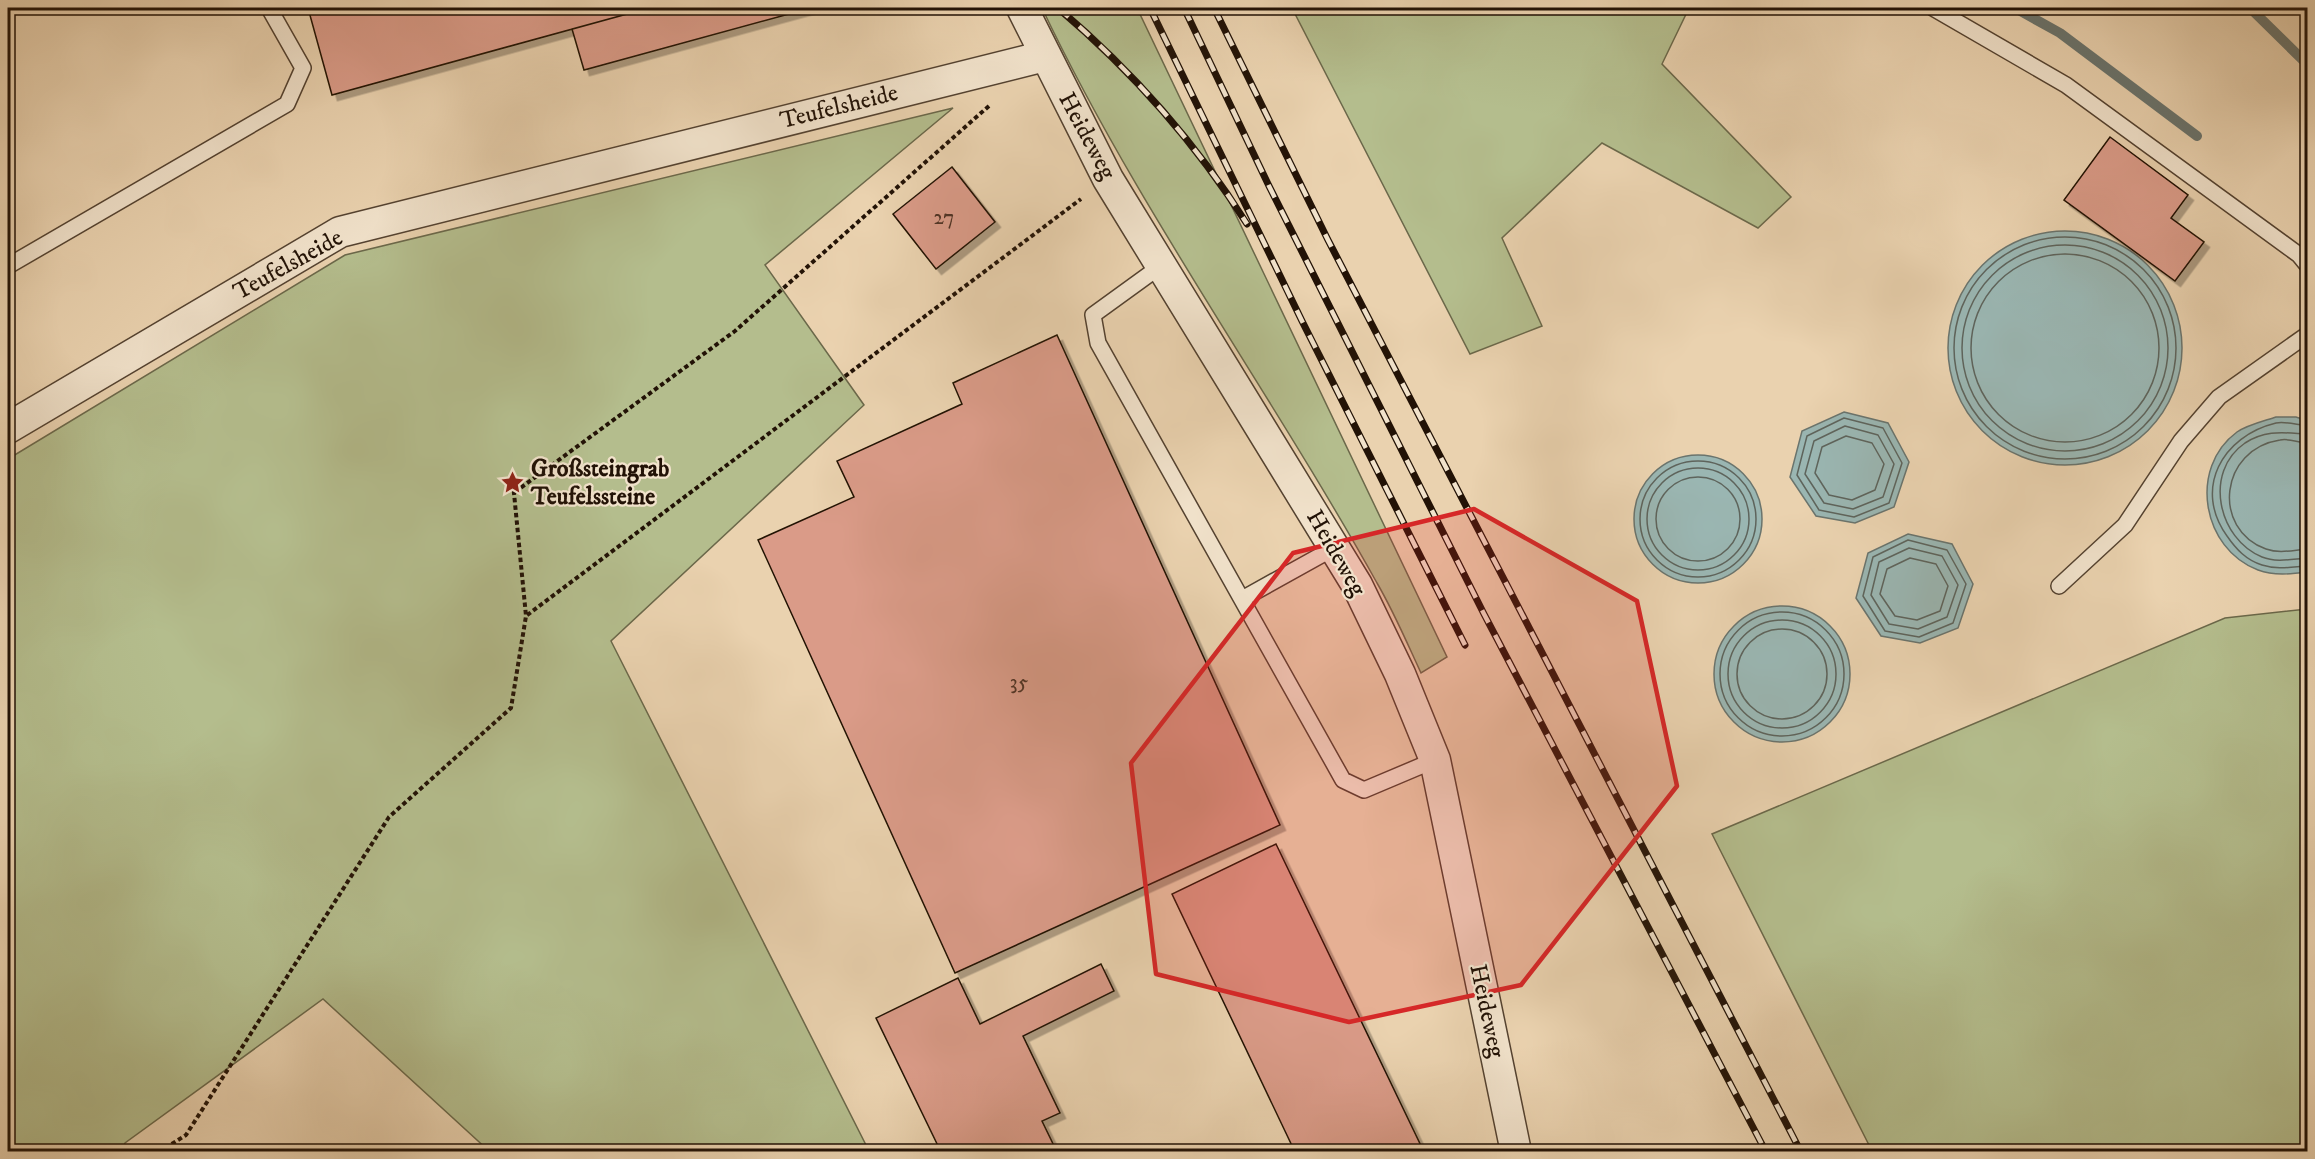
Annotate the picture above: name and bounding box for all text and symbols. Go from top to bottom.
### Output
street label: Teufelsheide [777,78,901,136]
street label: Heideweg [1052,87,1123,185]
house number: 27 [934,205,954,231]
street label: Teufelsheide [228,223,348,307]
place label: Großsteingrab Teufelssteine [530,454,669,512]
place icon: Großsteingrab Teufelssteine [500,470,526,496]
street label: Heideweg [1299,504,1373,602]
house number: 35 [1010,670,1028,696]
street label: Heideweg [1462,962,1512,1061]

